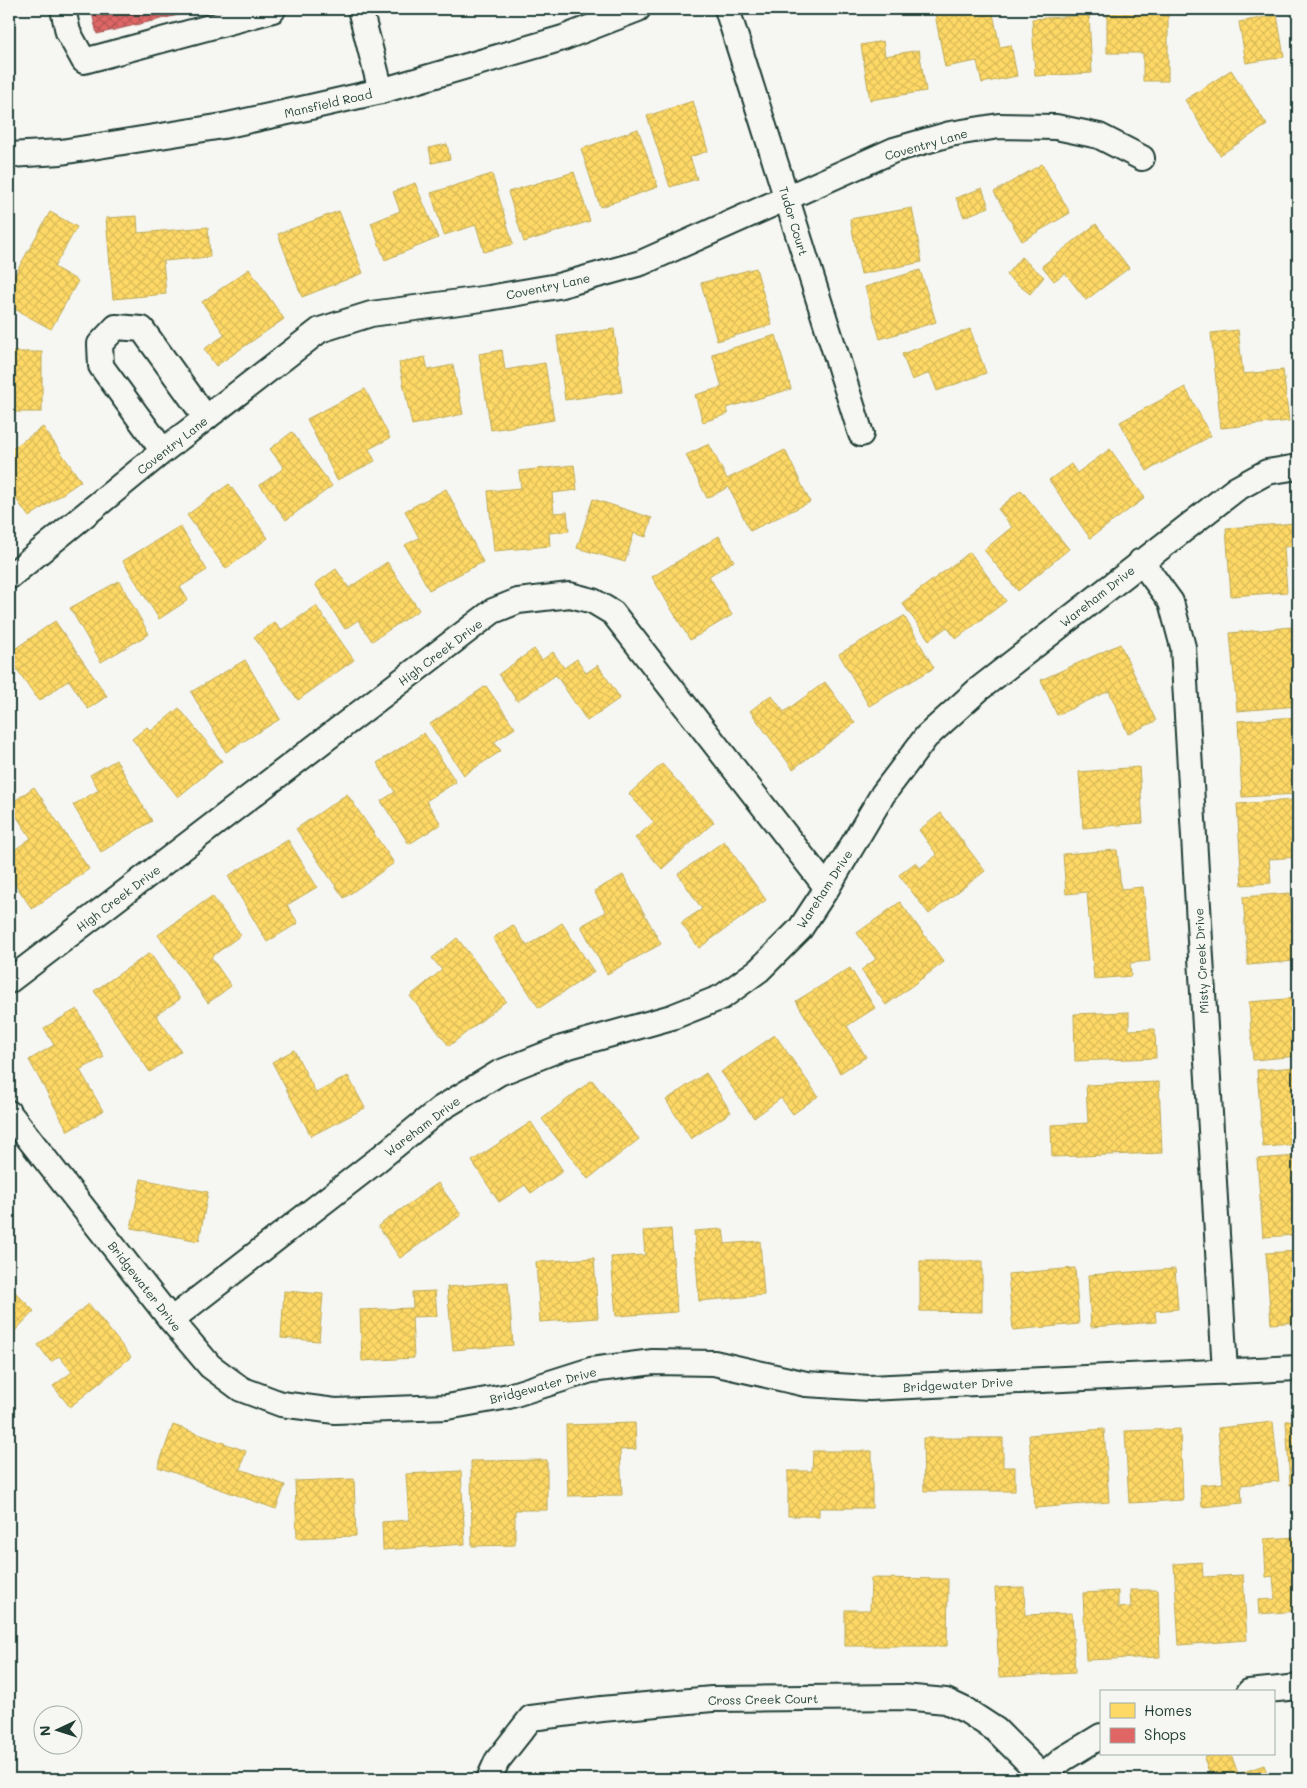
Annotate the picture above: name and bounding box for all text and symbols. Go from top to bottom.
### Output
street label: Mansfield Road [283,85,374,121]
street label: Coventry Lane [883,125,969,163]
street label: Tudor Court [776,185,812,257]
street label: Coventry Lane [505,269,591,303]
street label: Coventry Lane [133,412,211,478]
street label: Wareham Drive [1056,562,1138,630]
street label: High Creek Drive [395,615,485,689]
street label: Wareham Drive [793,847,855,931]
street label: High Creek Drive [73,861,163,935]
street label: Misty Creek Drive [1190,908,1212,1014]
street label: Wareham Drive [381,1092,463,1160]
street label: Bridgewater Drive [105,1238,185,1334]
street label: Bridgewater Drive [488,1363,598,1407]
street label: Bridgewater Drive [903,1373,1013,1395]
street label: Cross Creek Court [708,1690,818,1708]
legend [1100,1690,1274,1756]
text: Homes [1144,1700,1192,1720]
north arrow [32,1706,82,1756]
text: Shops [1144,1724,1186,1744]
text: N [35,1725,54,1737]

